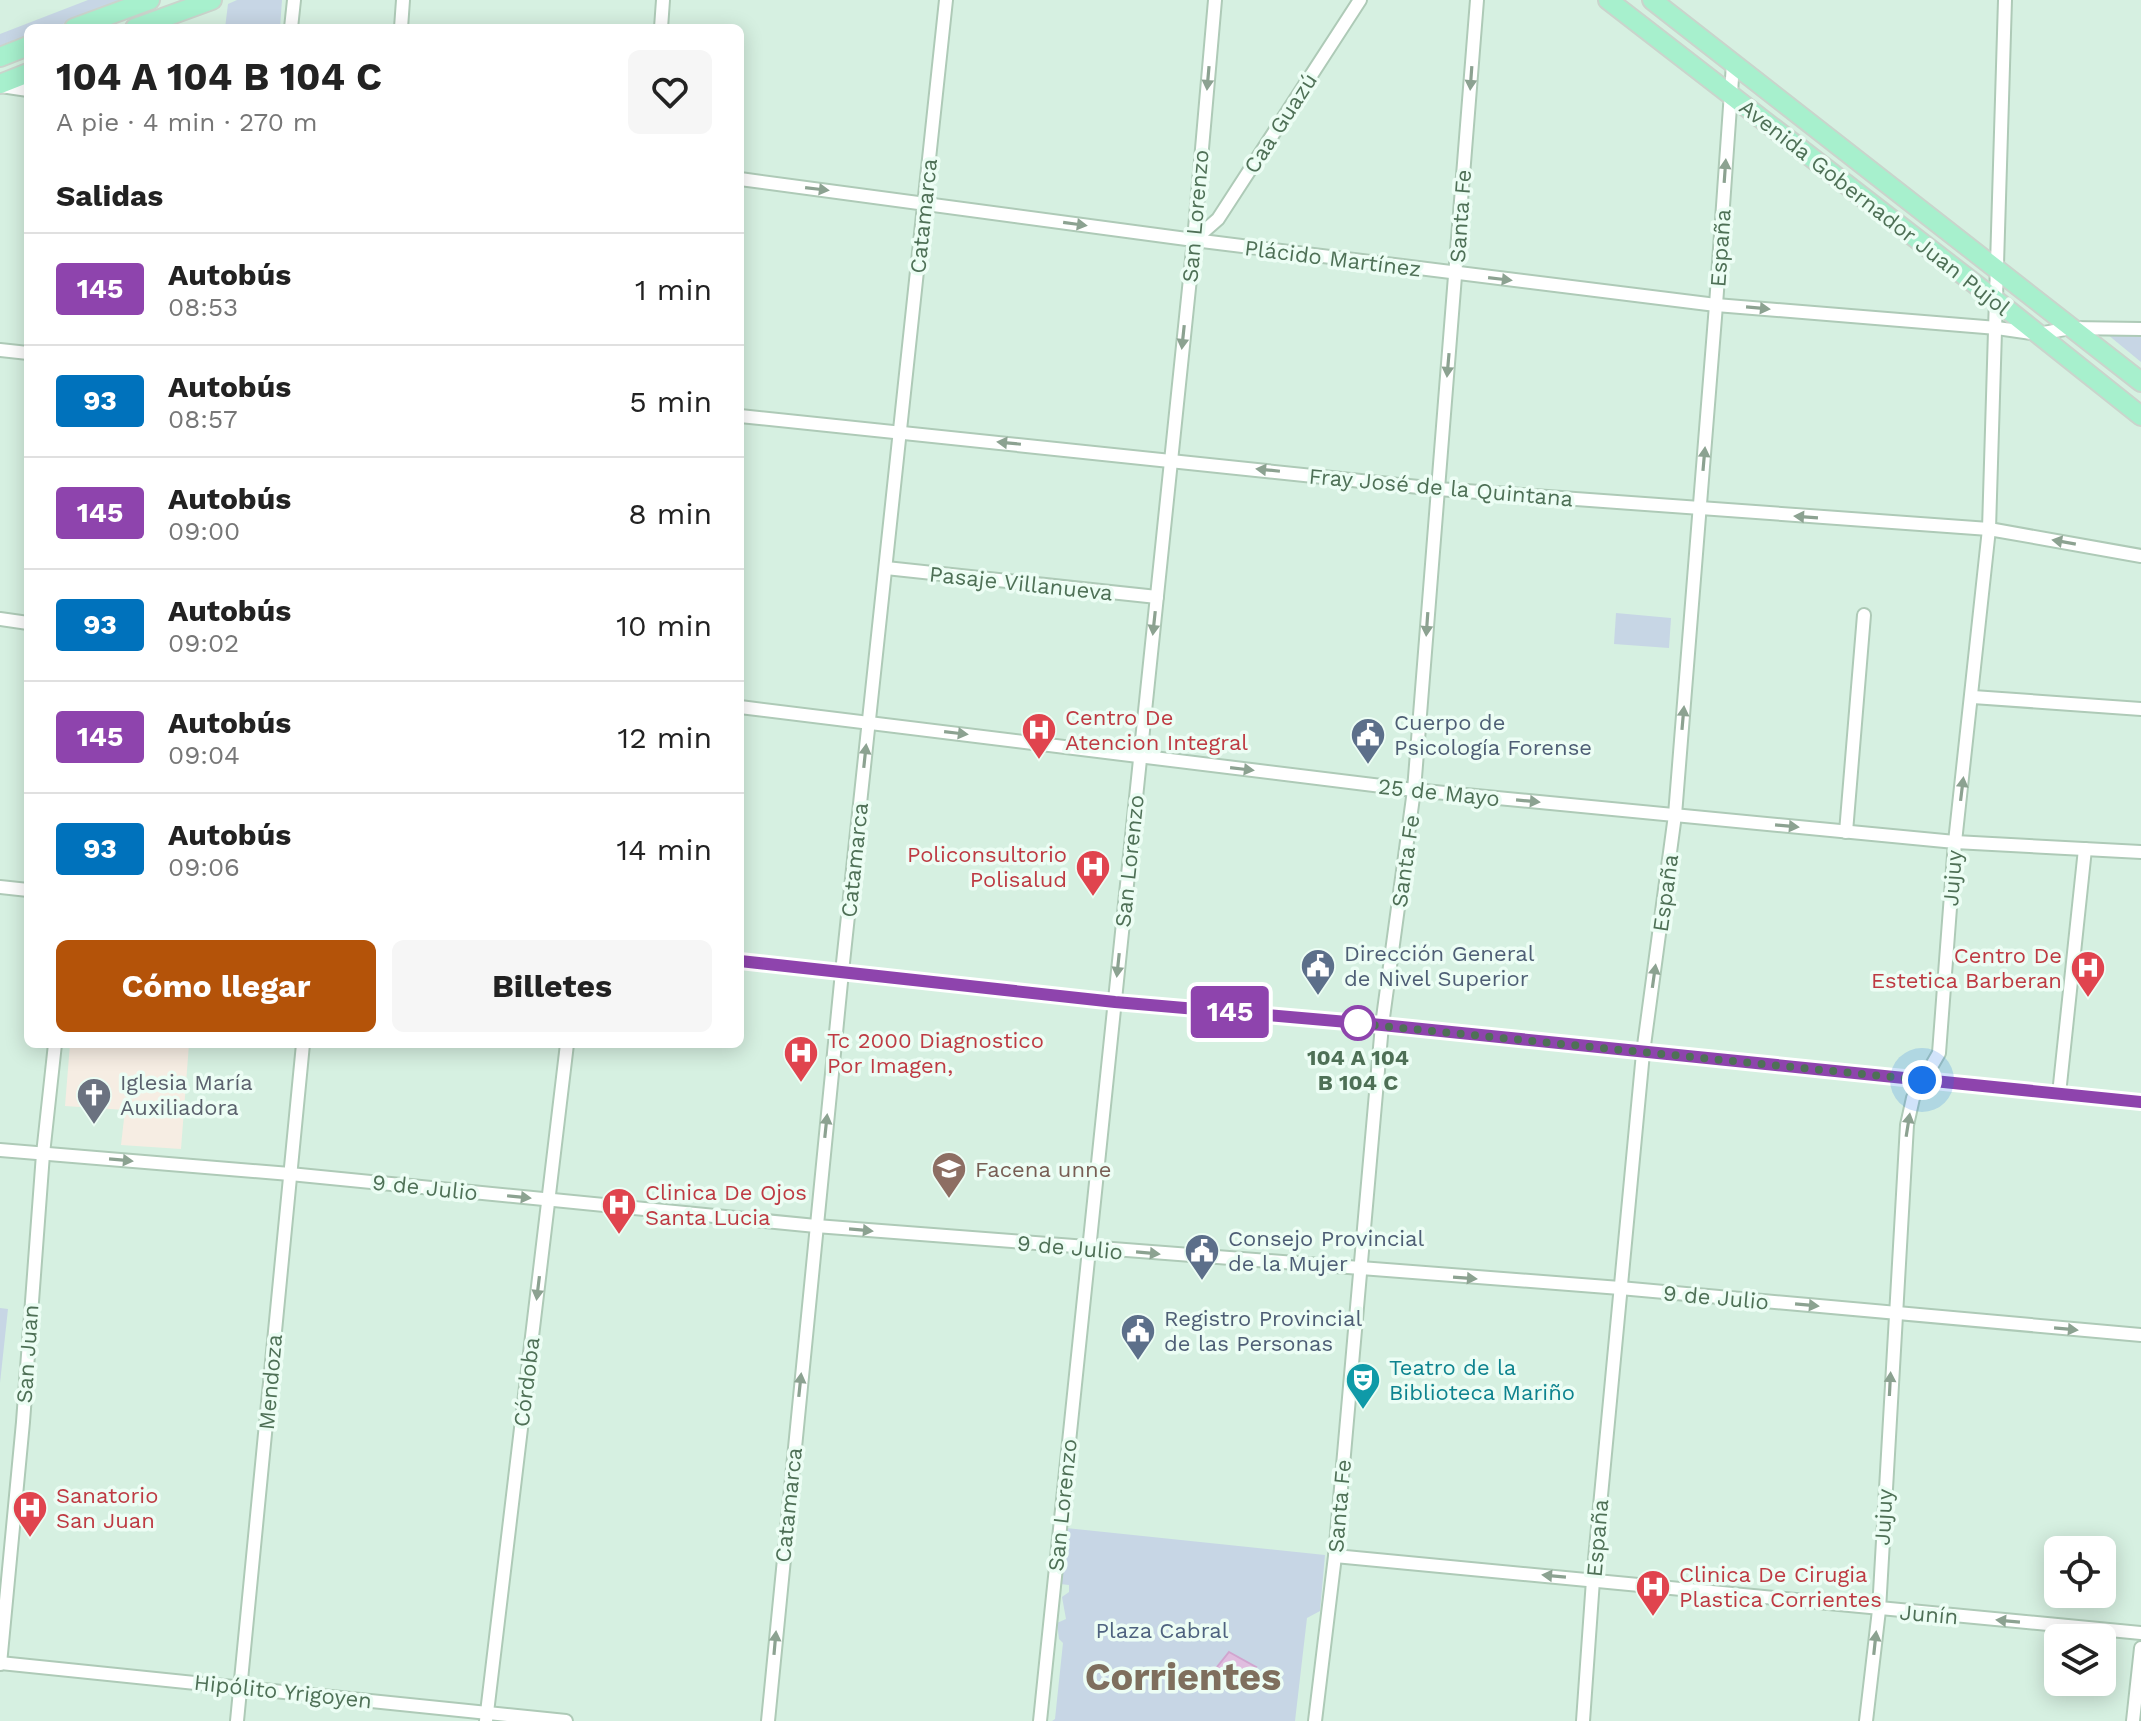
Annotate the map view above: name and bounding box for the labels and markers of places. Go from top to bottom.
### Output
place label: Centro De Atencion Integral [1065,705,1248,755]
place label: Cuerpo de Psicología Forense [1394,710,1592,760]
hospital icon: Centro De Atencion Integral [1020,711,1058,761]
public building icon: Cuerpo de Psicología Forense [1349,716,1387,766]
place label: Policonsultorio Polisalud [907,842,1067,892]
hospital icon: Policonsultorio Polisalud [1074,848,1112,898]
place label: Dirección General de Nivel Superior [1344,941,1535,991]
place label: Centro De Estetica Barberan [1871,943,2062,993]
public building icon: Dirección General de Nivel Superior [1299,947,1337,997]
hospital icon: Centro De Estetica Barberan [2069,949,2107,999]
marker: 104 A 104 B 104 C [1341,1006,1375,1040]
place label: Tc 2000 Diagnostico Por Imagen, [827,1028,1044,1078]
hospital icon: Tc 2000 Diagnostico Por Imagen, [782,1034,820,1084]
place label: 104 A 104 B 104 C [1307,1045,1409,1095]
place label: Iglesia María Auxiliadora [120,1070,253,1120]
church icon: Iglesia María Auxiliadora [75,1076,113,1126]
school or university icon: Facena unne [930,1150,968,1200]
place label: Facena unne [975,1157,1111,1182]
place label: Clinica De Ojos Santa Lucia [645,1180,807,1230]
hospital icon: Clinica De Ojos Santa Lucia [600,1186,638,1236]
place label: Consejo Provincial de la Mujer [1228,1226,1425,1276]
public building icon: Consejo Provincial de la Mujer [1183,1232,1221,1282]
place label: Registro Provincial de las Personas [1164,1306,1362,1356]
public building icon: Registro Provincial de las Personas [1119,1312,1157,1362]
place label: Teatro de la Biblioteca Mariño [1389,1355,1575,1405]
theatre icon: Teatro de la Biblioteca Mariño [1344,1361,1382,1411]
place label: Sanatorio San Juan [56,1483,158,1533]
hospital icon: Sanatorio San Juan [11,1489,49,1539]
place label: Clinica De Cirugia Plastica Corrientes [1679,1562,1882,1612]
hospital icon: Clinica De Cirugia Plastica Corrientes [1634,1568,1672,1618]

